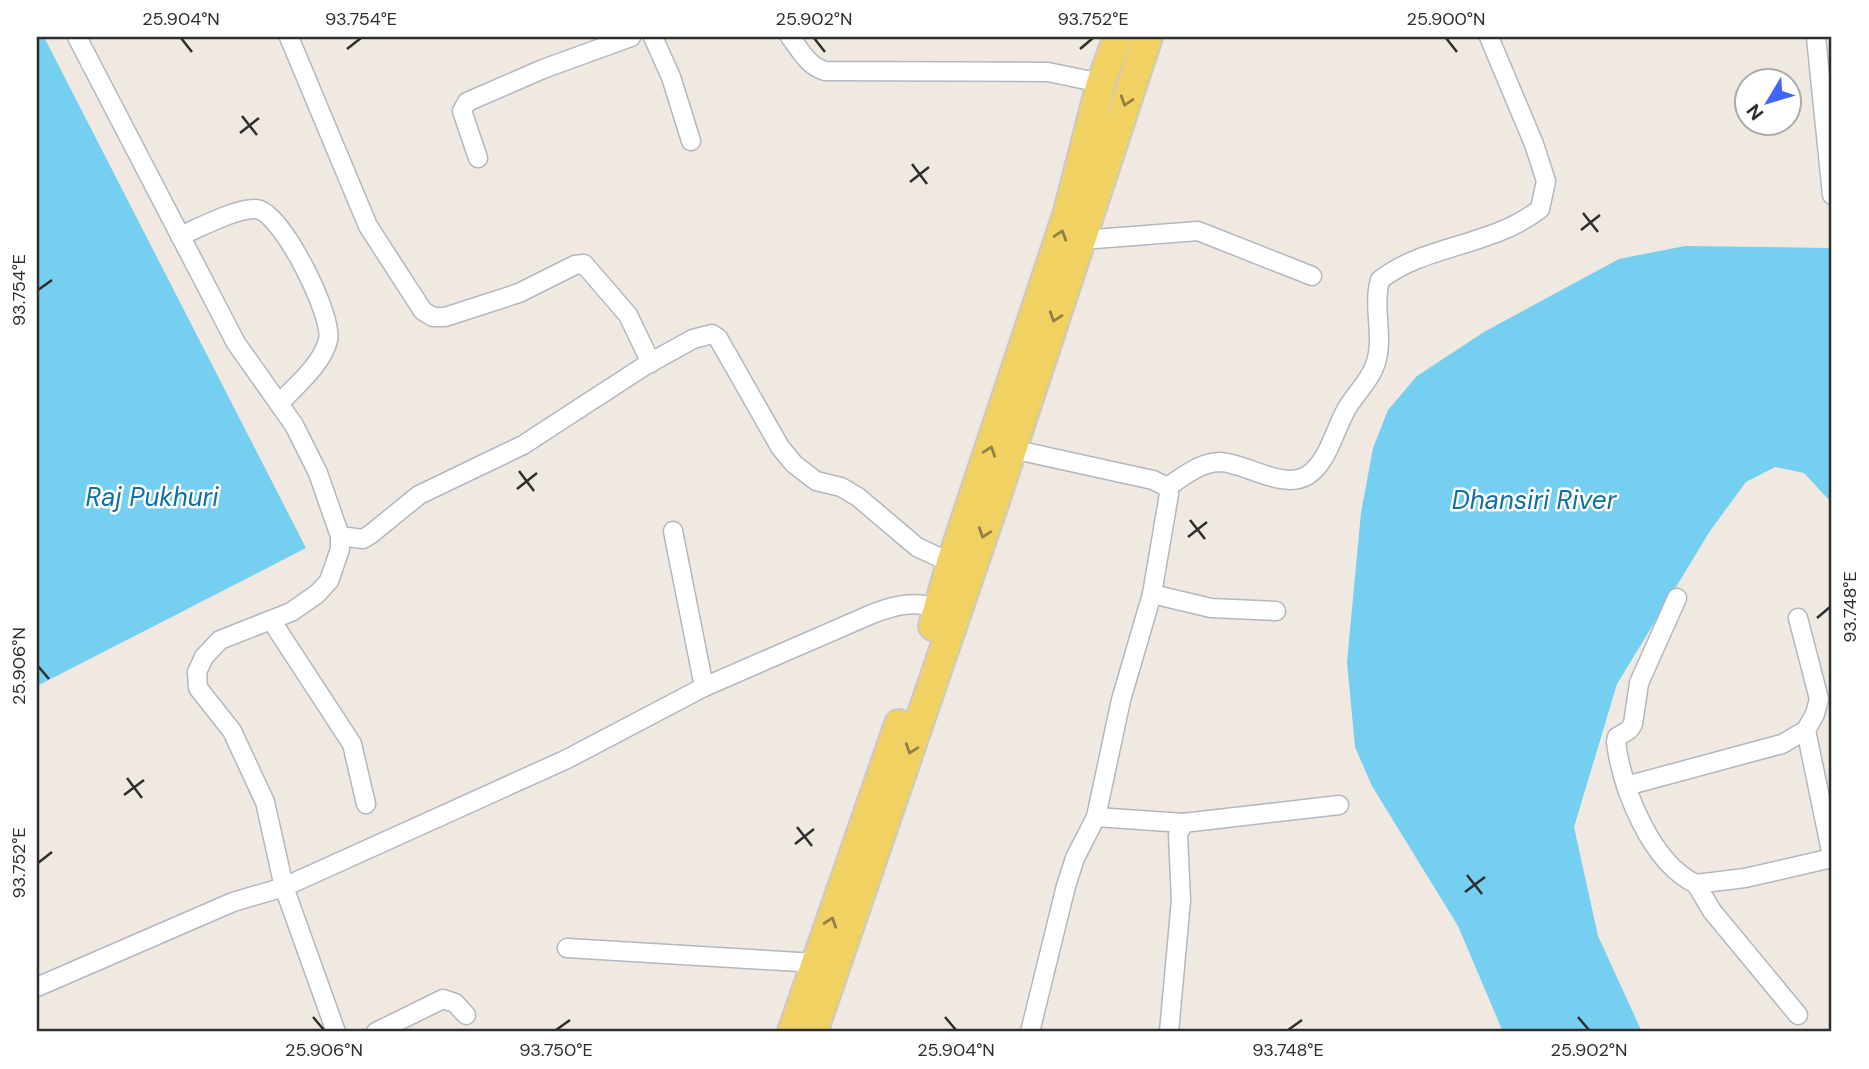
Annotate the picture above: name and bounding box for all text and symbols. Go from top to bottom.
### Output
text: 25.904°N [142,7,220,31]
text: 93.754°E [325,7,397,31]
text: 25.902°N [776,7,852,31]
text: 93.752°E [1057,7,1129,31]
text: 25.900°N [1407,7,1485,31]
north arrow [1732,66,1802,136]
one-way arrow [1120,95,1134,107]
text: N [1741,99,1769,125]
one-way arrow [1053,229,1067,241]
text: 93.754°E [7,254,31,326]
one-way arrow [1049,311,1063,323]
one-way arrow [982,446,996,458]
water label: Raj Pukhuri [86,480,219,514]
water label: Dhansiri River [1452,483,1618,517]
one-way arrow [978,527,992,539]
text: 93.748°E [1838,571,1862,643]
text: 25.906°N [7,627,31,705]
one-way arrow [905,742,919,755]
text: 93.752°E [7,827,31,899]
one-way arrow [823,916,837,928]
text: 25.906°N [285,1038,363,1062]
text: 93.750°E [519,1038,593,1062]
text: 25.904°N [917,1038,995,1062]
text: 93.748°E [1252,1038,1324,1062]
text: 25.902°N [1551,1038,1627,1062]

